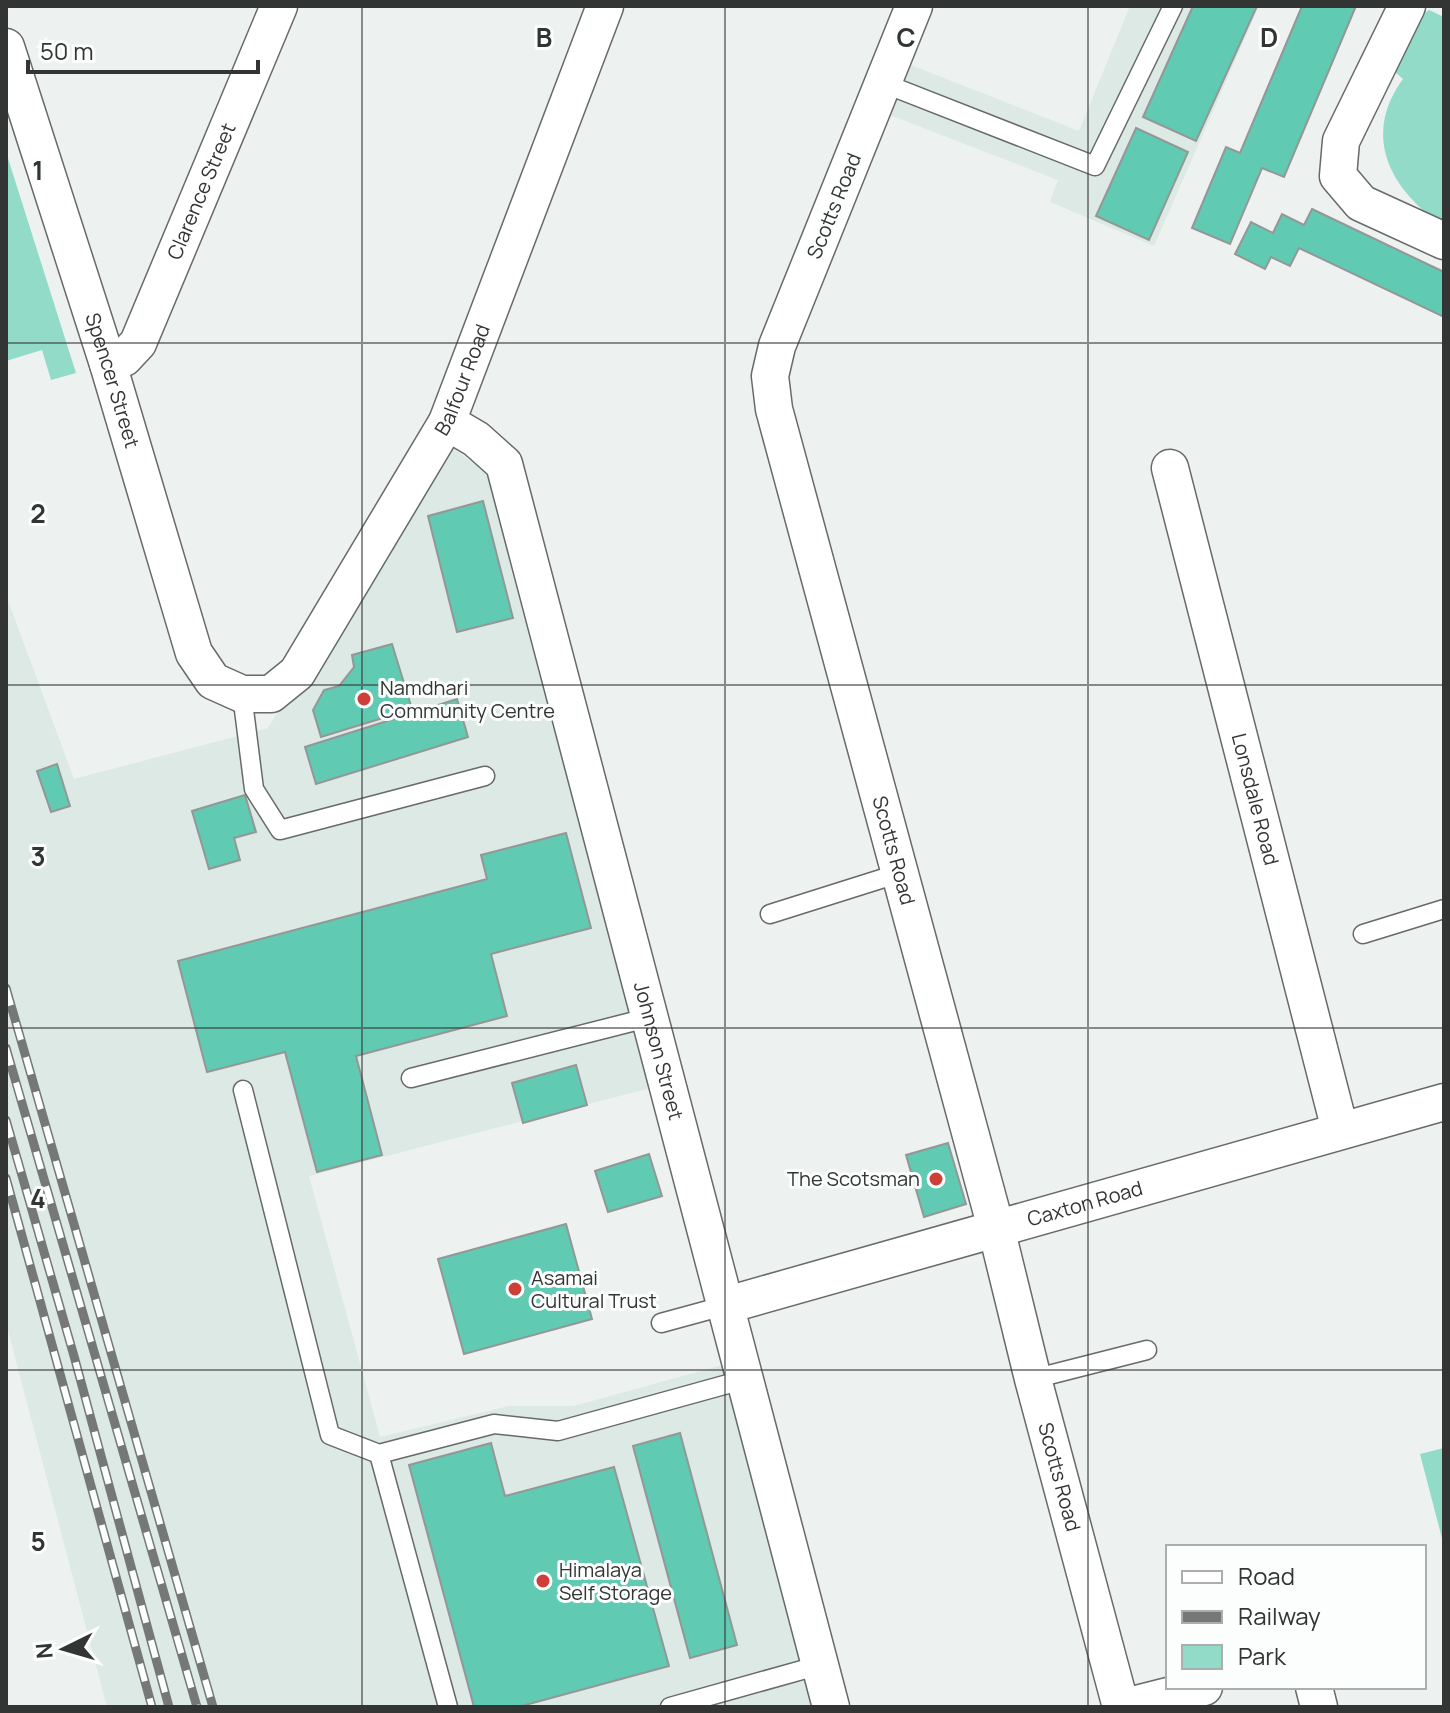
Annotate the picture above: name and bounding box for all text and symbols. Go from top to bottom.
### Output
text: B [536,19,552,55]
text: C [896,19,916,55]
text: D [1260,19,1278,55]
scale bar [28,24,258,74]
text: 50 m [40,34,94,67]
street label: Clarence Street [160,119,242,264]
street label: Scotts Road [800,149,867,263]
text: 1 [32,152,44,188]
street label: Spencer Street [79,309,146,451]
street label: Balfour Road [428,320,496,440]
text: 2 [30,495,46,531]
place label: Namdhari Community Centre [380,674,555,724]
marker: Namdhari Community Centre [355,690,373,708]
street label: Lonsdale Road [1226,730,1285,868]
street label: Scotts Road [866,793,922,908]
text: 3 [30,838,46,874]
street label: Johnson Street [628,979,690,1123]
place label: The Scotsman [787,1165,920,1192]
marker: The Scotsman [927,1170,945,1188]
street label: Caxton Road [1024,1174,1146,1232]
text: 4 [30,1180,46,1216]
place label: Asamai Cultural Trust [531,1264,657,1314]
marker: Asamai Cultural Trust [506,1280,524,1298]
street label: Scotts Road [1032,1419,1087,1534]
text: 5 [30,1523,46,1559]
legend [1166,1545,1426,1689]
place label: Himalaya Self Storage [559,1556,672,1606]
text: Road [1238,1559,1295,1592]
marker: Himalaya Self Storage [534,1572,552,1590]
text: Railway [1238,1599,1321,1632]
north arrow [24,1609,104,1689]
text: Park [1238,1639,1287,1672]
text: N [28,1642,60,1660]

